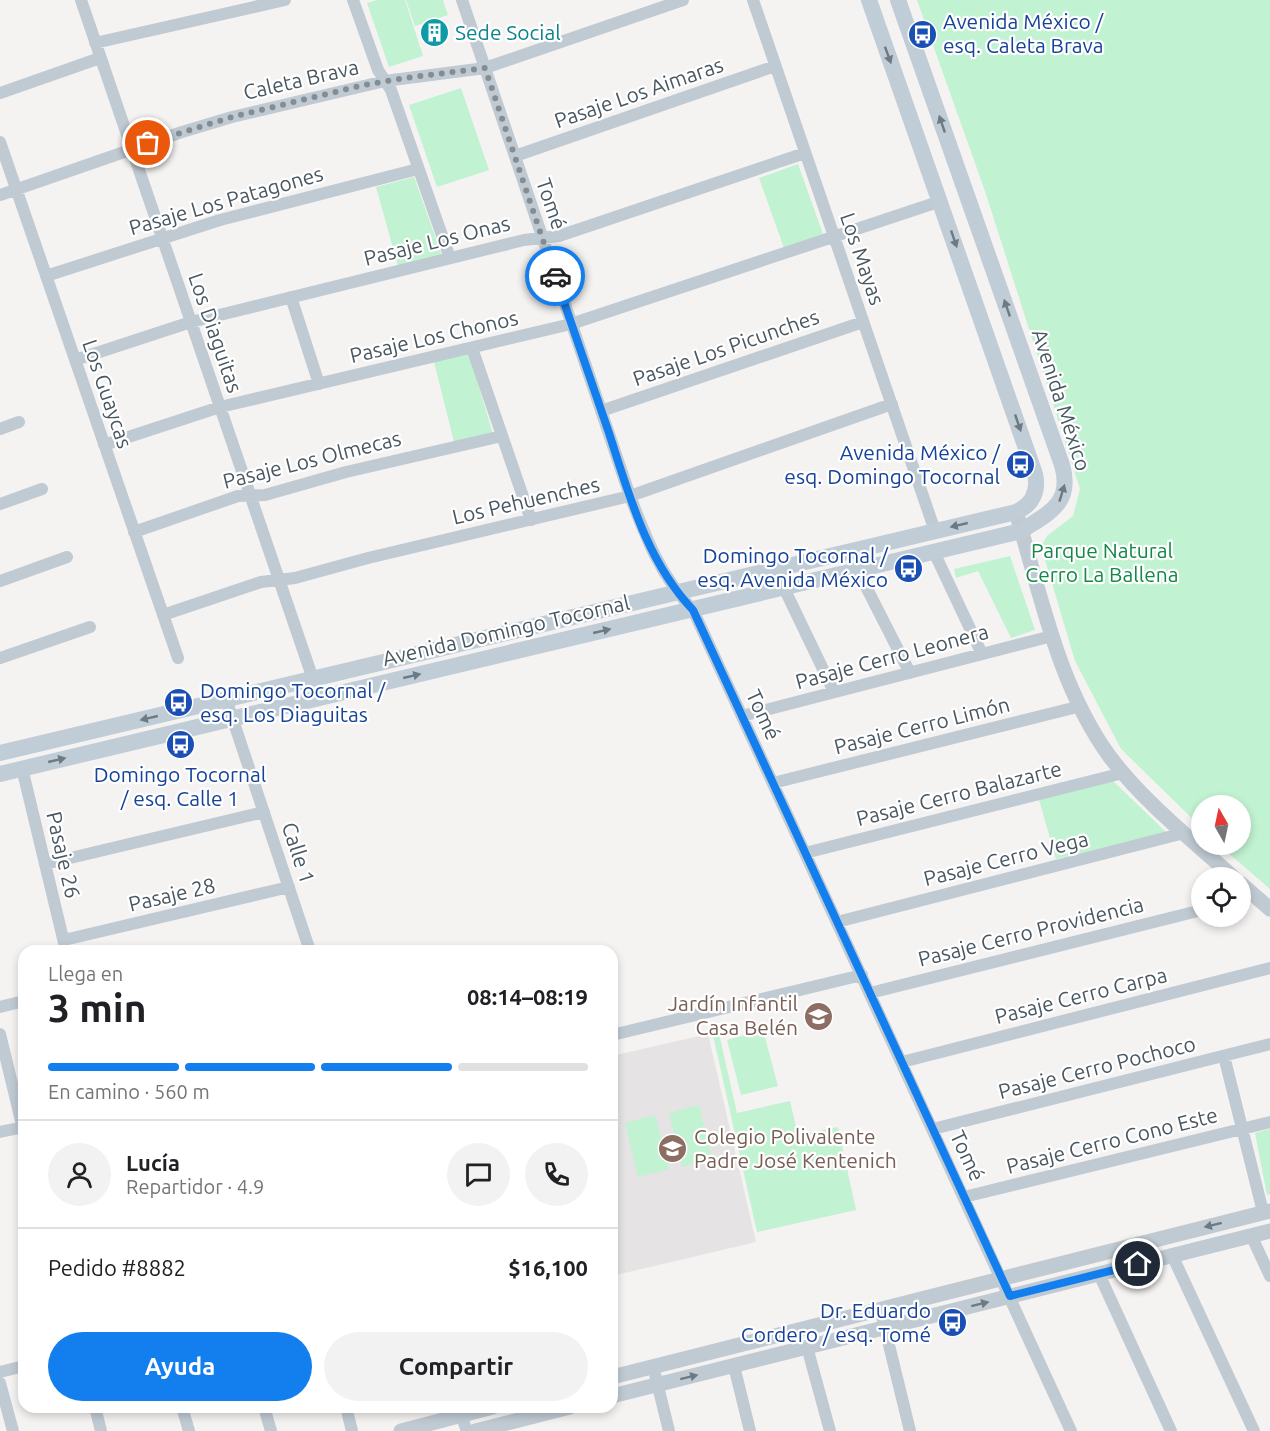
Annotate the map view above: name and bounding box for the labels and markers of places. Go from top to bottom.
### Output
place label: Avenida México / esq. Caleta Brava [943,9,1105,57]
building icon: Sede Social [418,17,450,49]
bus stop icon: Avenida México / esq. Caleta Brava [906,18,938,50]
place label: Sede Social [455,20,561,44]
pin [122,117,173,168]
place label: Avenida México / esq. Domingo Tocornal [784,440,1001,488]
bus stop icon: Avenida México / esq. Domingo Tocornal [1005,449,1037,481]
place label: Domingo Tocornal / esq. Avenida México [697,543,889,591]
bus stop icon: Domingo Tocornal / esq. Avenida México [893,552,925,584]
place label: Domingo Tocornal / esq. Los Diaguitas [200,678,386,726]
bus stop icon: Domingo Tocornal / esq. Los Diaguitas [163,687,195,719]
bus stop icon: Domingo Tocornal / esq. Calle 1 [164,728,196,760]
place label: Domingo Tocornal / esq. Calle 1 [94,762,266,810]
place label: Jardín Infantil Casa Belén [668,991,798,1039]
school or university icon: Jardín Infantil Casa Belén [803,1000,835,1032]
place label: Colegio Polivalente Padre José Kentenich [694,1124,897,1172]
school or university icon: Colegio Polivalente Padre José Kentenich [657,1133,689,1165]
pin [1112,1238,1163,1289]
place label: Dr. Eduardo Cordero / esq. Tomé [741,1298,931,1346]
bus stop icon: Dr. Eduardo Cordero / esq. Tomé [936,1307,968,1339]

